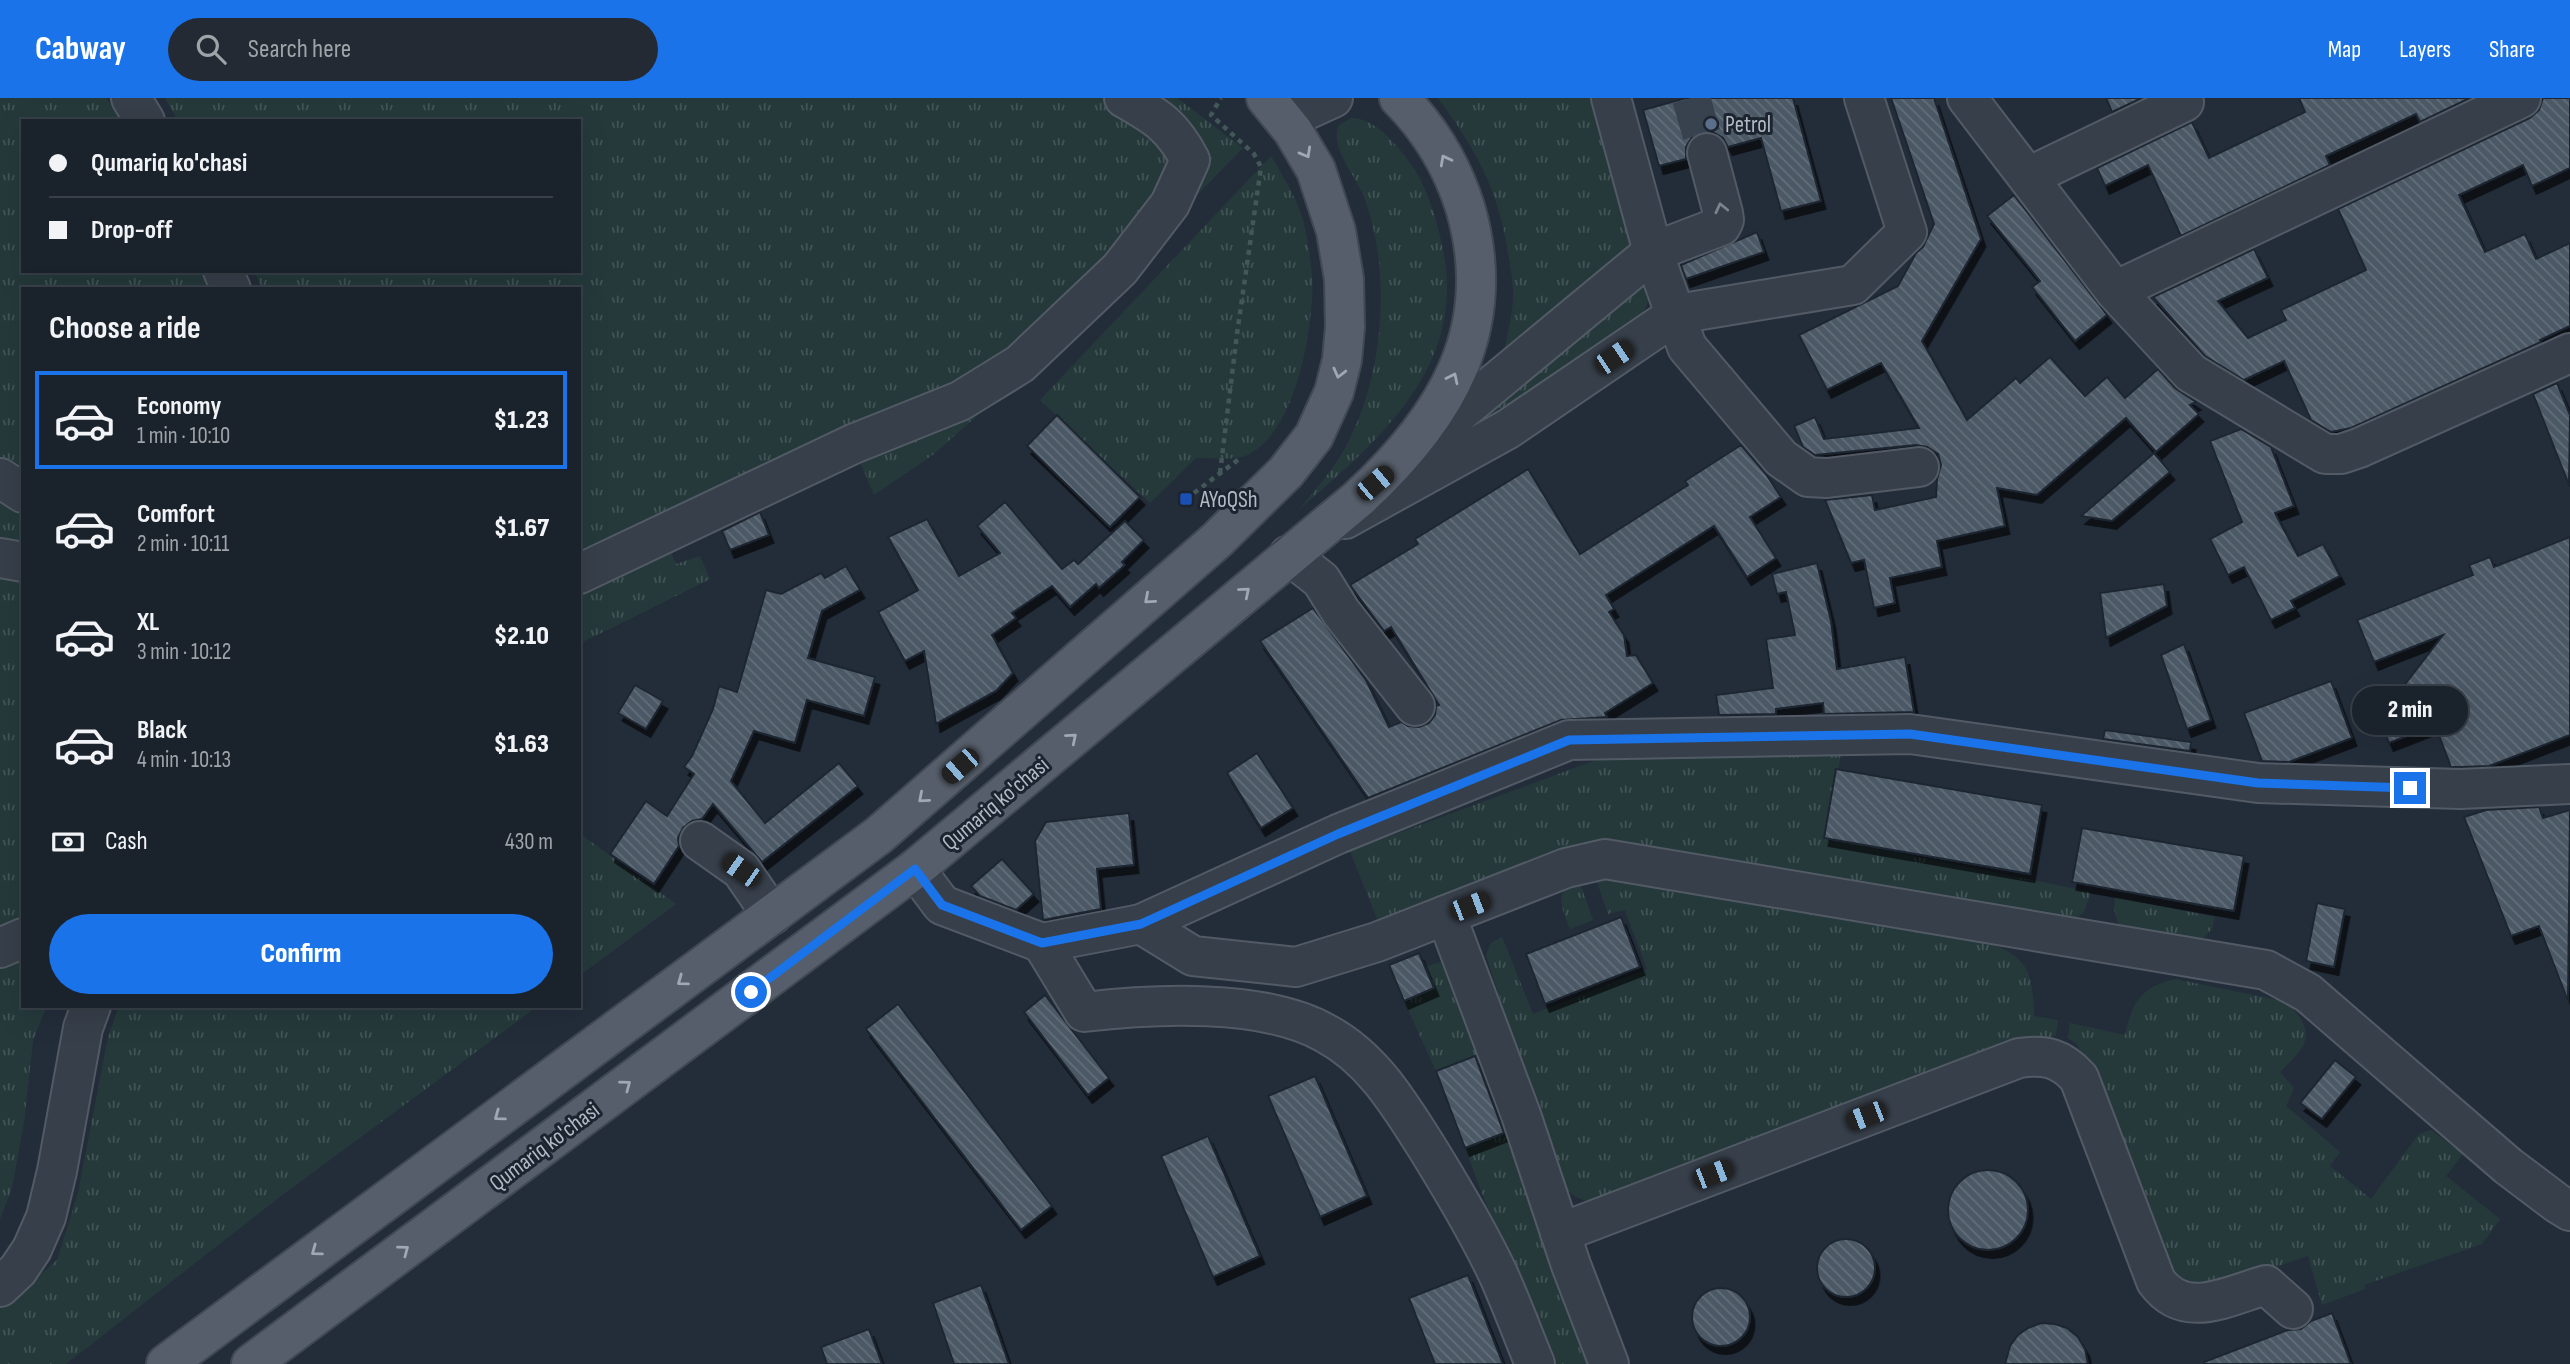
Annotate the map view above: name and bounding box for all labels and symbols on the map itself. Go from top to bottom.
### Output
place label: Petrol [1725,111,1771,139]
marker: Petrol [1703,116,1719,132]
one-way arrow [1298,145,1311,158]
one-way arrow [1439,155,1453,167]
one-way arrow [1715,202,1730,214]
car [1591,337,1638,377]
one-way arrow [1332,367,1347,379]
one-way arrow [1445,373,1459,385]
car [1353,461,1398,505]
place label: AYoQSh [1199,486,1258,514]
marker: AYoQSh [1178,491,1194,507]
one-way arrow [1238,587,1250,600]
one-way arrow [1144,591,1157,604]
callout: 2 min [2352,686,2468,736]
one-way arrow [1064,734,1076,747]
car [938,744,983,788]
street label: Qumariq ko'chasi [937,751,1055,856]
route end [2394,772,2426,804]
one-way arrow [918,790,931,802]
car [718,849,765,891]
car [1447,889,1494,923]
one-way arrow [678,973,690,985]
route start [735,976,767,1008]
one-way arrow [618,1081,631,1093]
street label: Qumariq ko'chasi [484,1096,605,1197]
car [1843,1099,1890,1133]
one-way arrow [494,1108,507,1120]
car [1690,1157,1737,1191]
one-way arrow [311,1243,324,1255]
one-way arrow [396,1246,409,1258]

